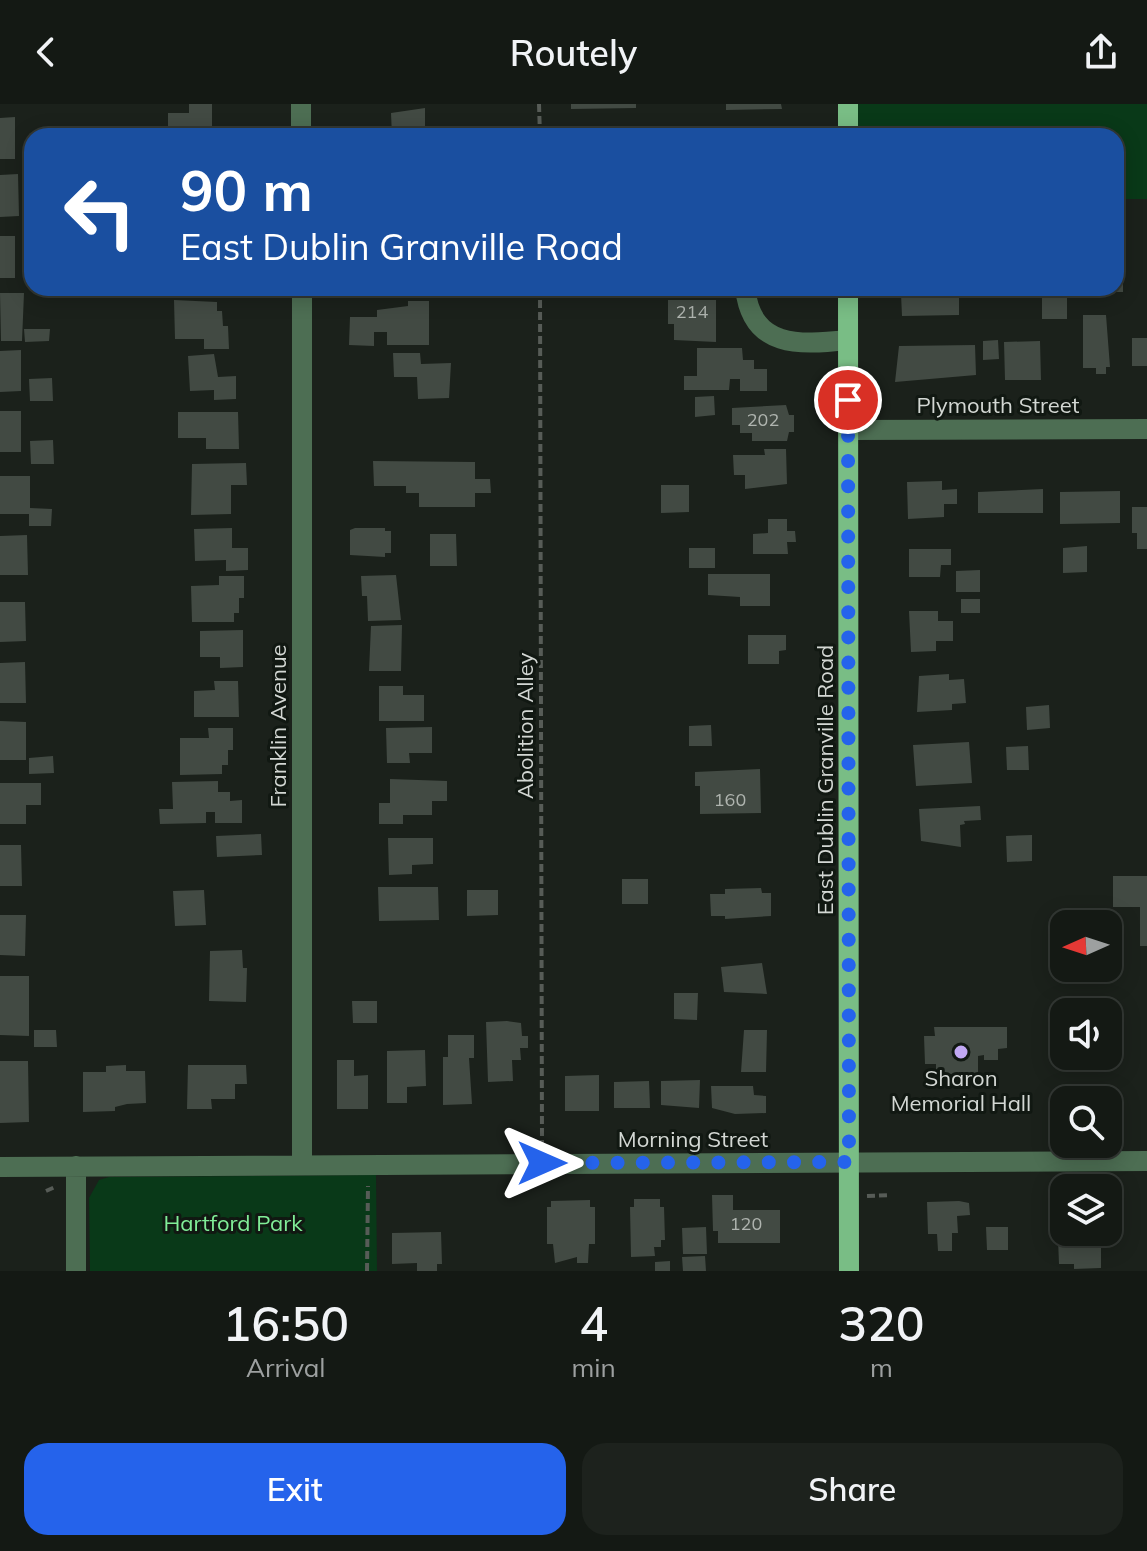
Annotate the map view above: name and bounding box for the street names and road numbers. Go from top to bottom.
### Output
street label: Plymouth Street [917,391,1080,419]
street label: Franklin Avenue [264,644,292,808]
street label: East Dublin Granville Road [811,645,839,915]
street label: Abolition Alley [511,652,539,799]
street label: Morning Street [618,1125,768,1153]

